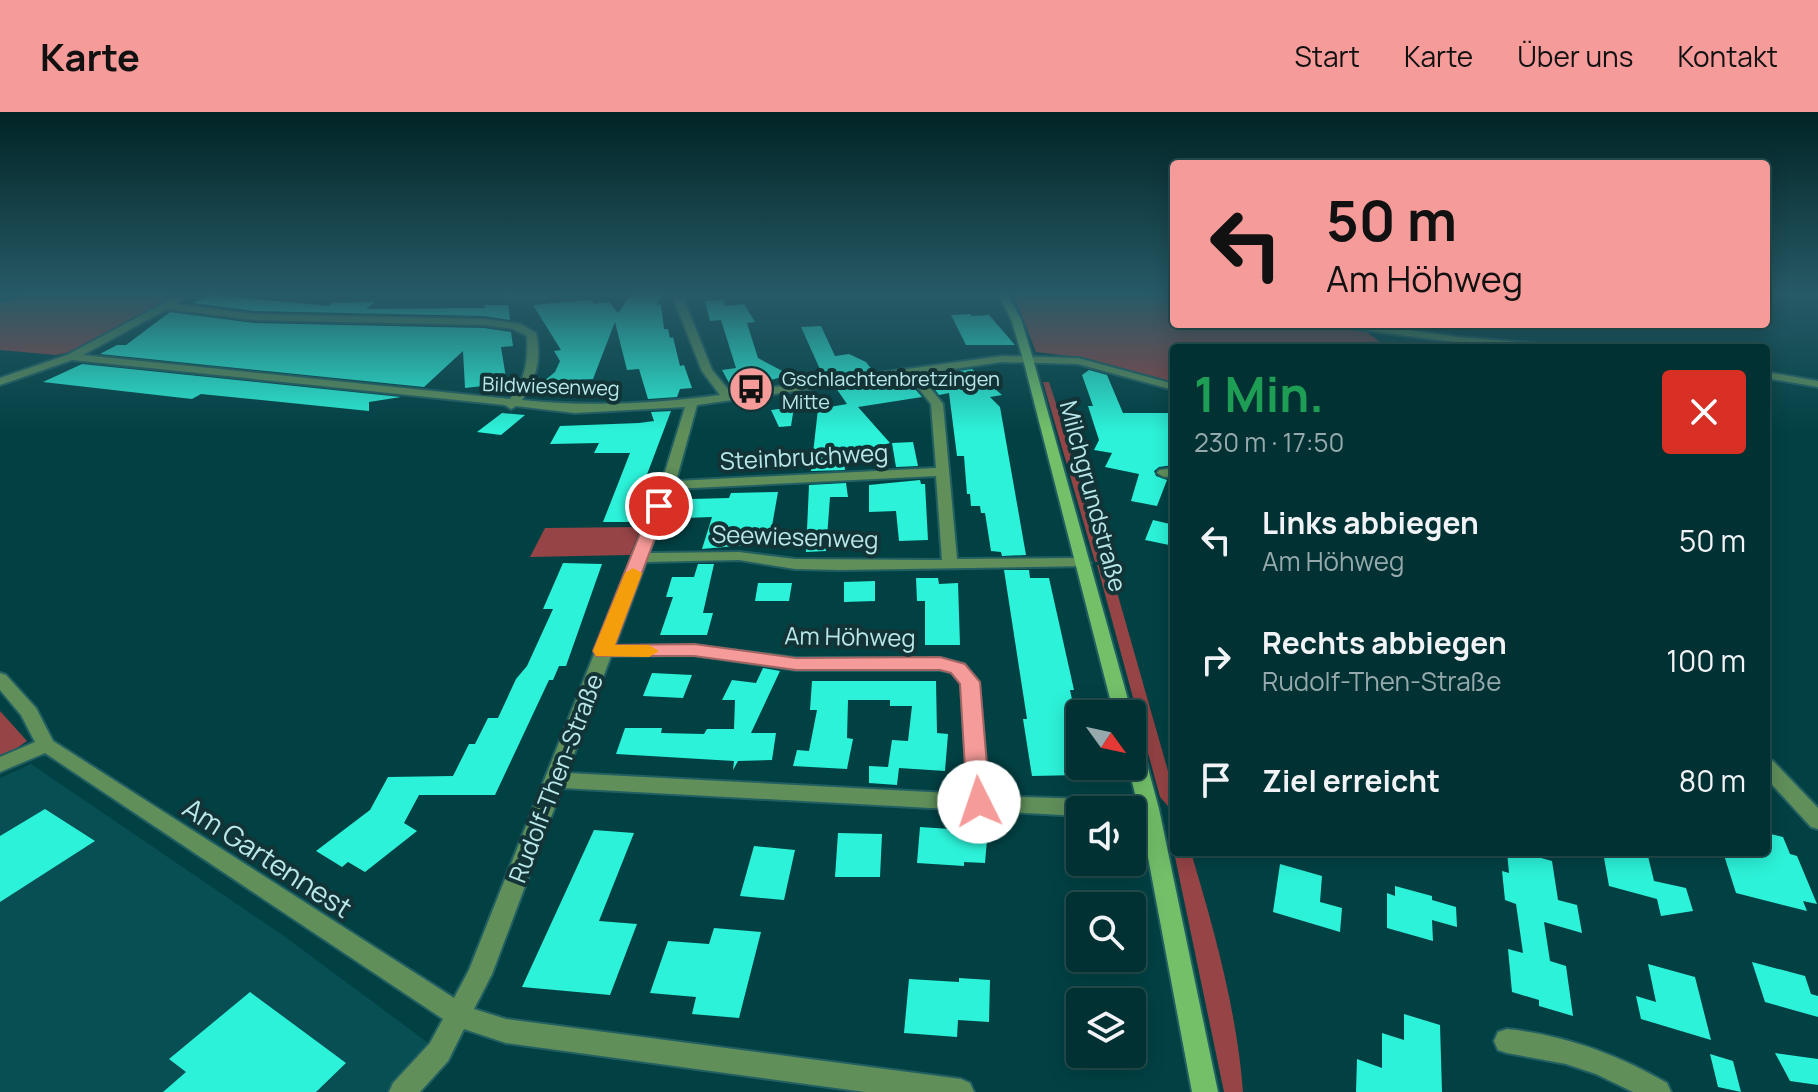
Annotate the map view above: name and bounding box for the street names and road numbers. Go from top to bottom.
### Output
street label: Bildwiesenweg [482,370,620,402]
street label: Milchgrundstraße [1053,397,1135,595]
street label: Steinbruchweg [719,435,889,477]
street label: Seewiesenweg [711,517,879,555]
street label: Am Höhweg [784,618,916,654]
street label: Rudolf-Then-Straße [500,669,610,887]
street label: Am Gartennest [176,788,360,926]

